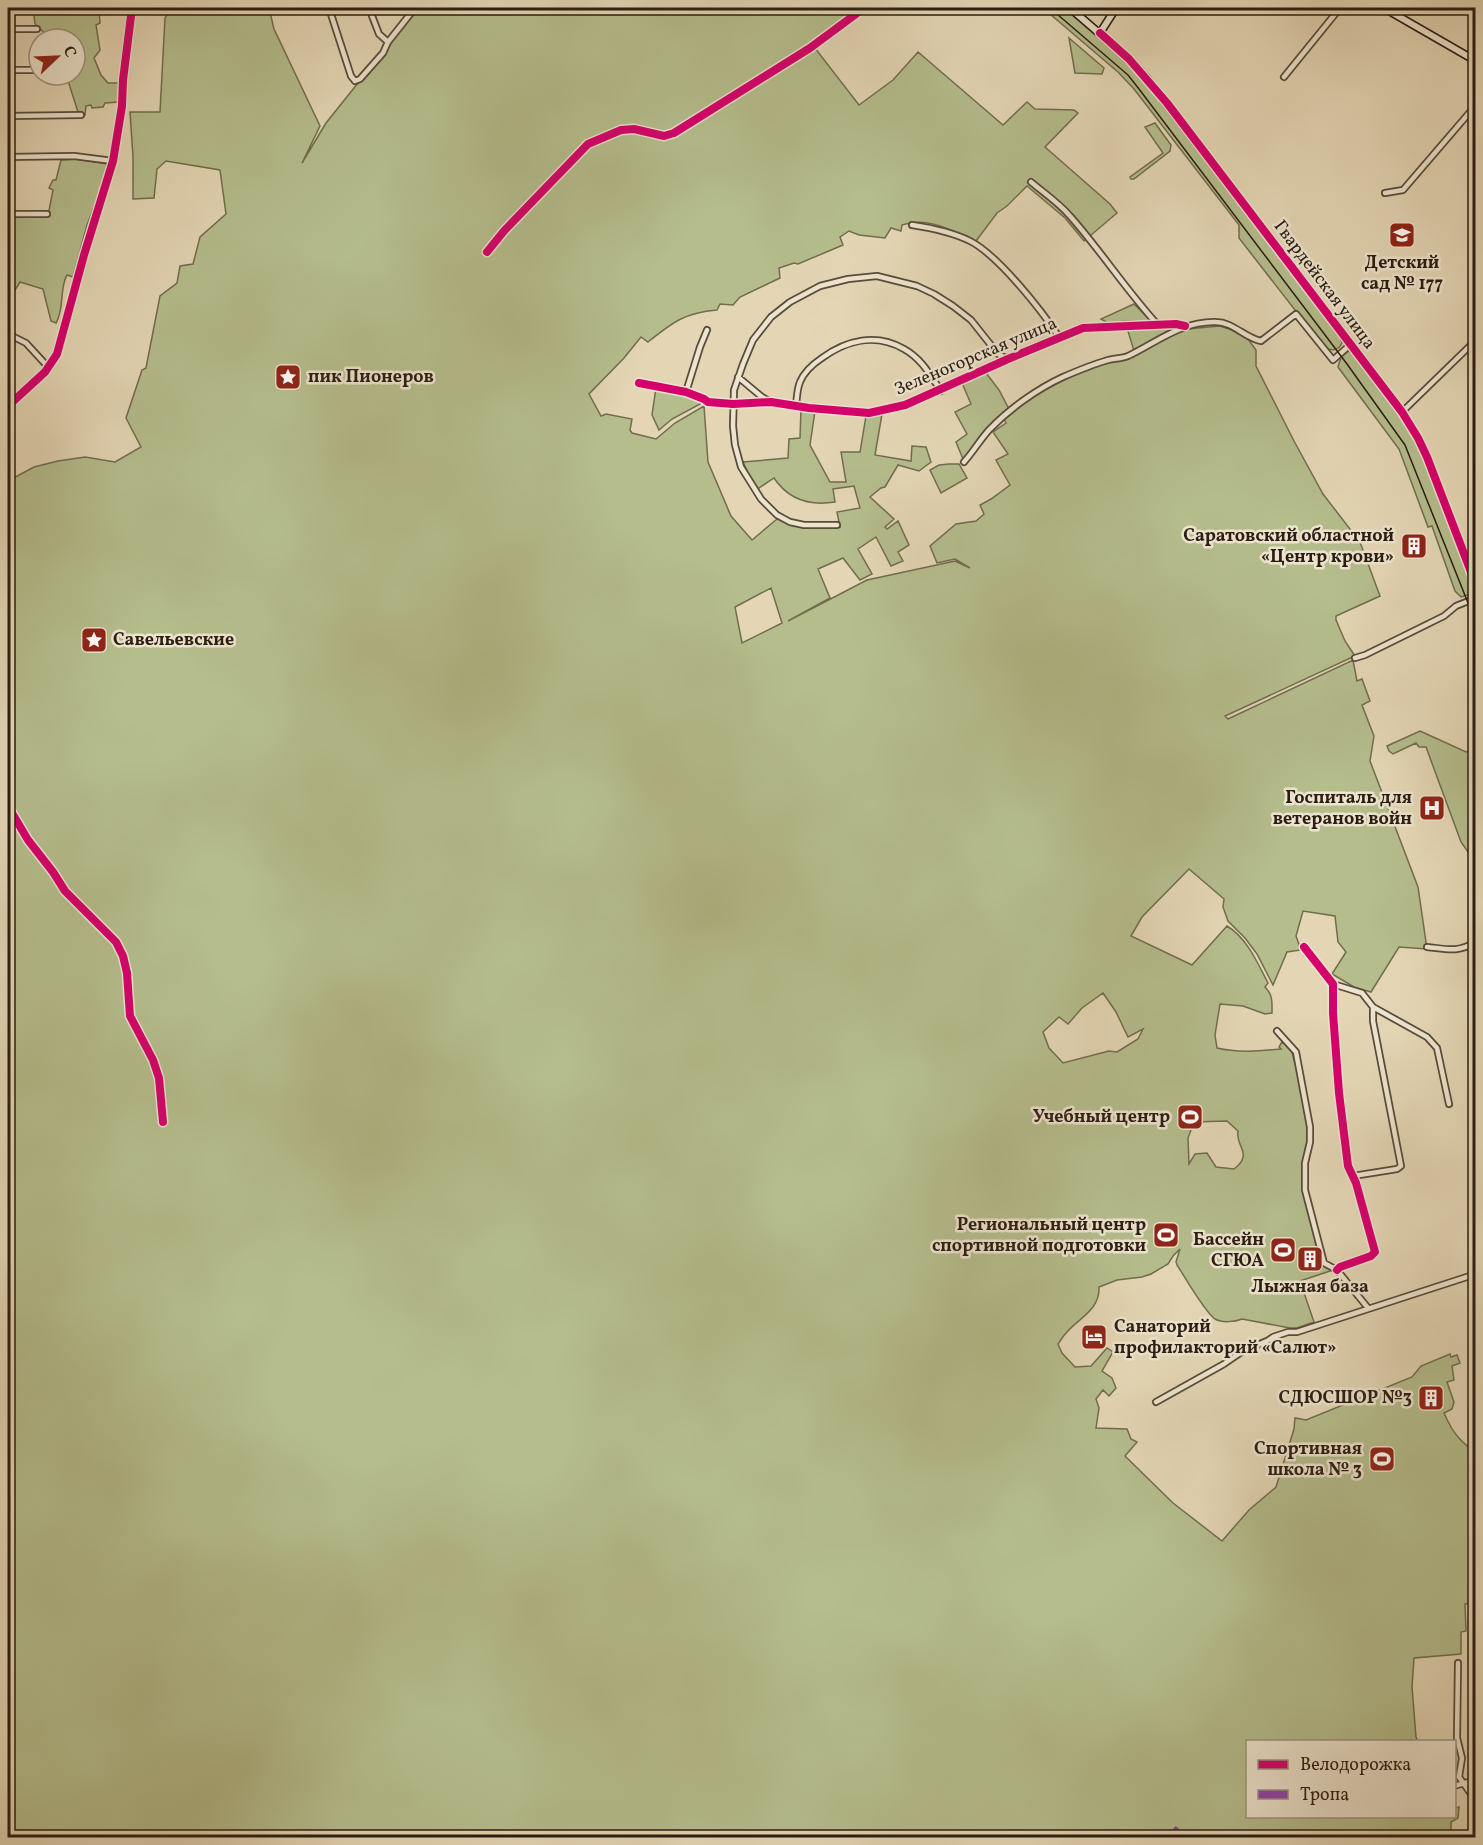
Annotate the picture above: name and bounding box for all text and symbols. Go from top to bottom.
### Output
north arrow [27,27,87,87]
text: С [57,43,81,61]
street label: Гвардейская улица [1267,215,1381,355]
school or university icon: Детский сад № 177 [1387,220,1417,250]
place label: Детский сад № 177 [1361,251,1443,297]
street label: Зеленогорская улица [891,311,1061,403]
place icon: пик Пионеров [273,362,303,392]
place label: пик Пионеров [308,365,434,390]
place label: Саратовский областной «Центр крови» [1183,524,1394,570]
building icon: Саратовский областной «Центр крови» [1399,531,1429,561]
place icon: Савельевские [79,625,109,655]
place label: Савельевские [113,628,234,653]
place label: Госпиталь для ветеранов войн [1273,786,1412,832]
hospital icon: Госпиталь для ветеранов войн [1417,793,1447,823]
sports icon: Учебный центр [1175,1102,1205,1132]
place label: Учебный центр [1033,1105,1170,1130]
place label: Региональный центр спортивной подготовки [932,1213,1146,1259]
sports icon: Региональный центр спортивной подготовки [1151,1220,1181,1250]
place label: Бассейн СГЮА [1193,1228,1264,1274]
sports icon: Бассейн СГЮА [1268,1235,1298,1265]
building icon: Лыжная база [1295,1244,1325,1274]
place label: Лыжная база [1251,1275,1369,1300]
place label: Санаторий профилакторий «Салют» [1114,1315,1336,1361]
hotel icon: Санаторий профилакторий «Салют» [1079,1322,1109,1352]
building icon: СДЮСШОР №3 [1416,1383,1446,1413]
place label: СДЮСШОР №3 [1279,1386,1412,1411]
place label: Спортивная школа № 3 [1254,1437,1362,1483]
sports icon: Спортивная школа № 3 [1367,1444,1397,1474]
legend [1246,1740,1456,1818]
text: Велодорожка [1300,1753,1411,1778]
text: Тропа [1300,1783,1349,1808]

